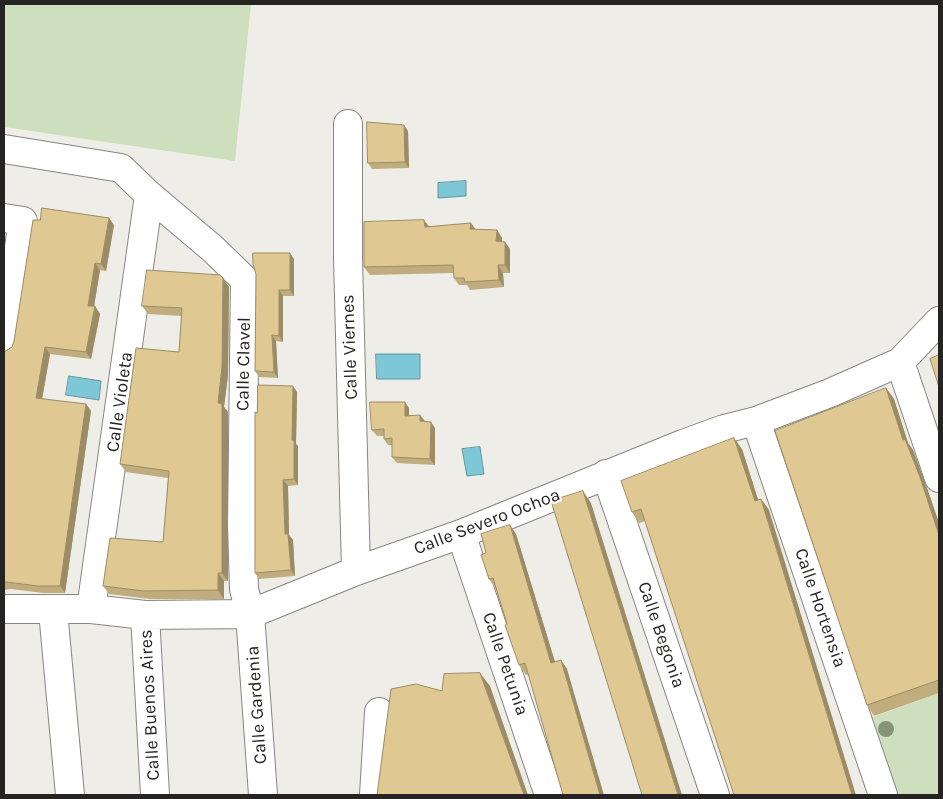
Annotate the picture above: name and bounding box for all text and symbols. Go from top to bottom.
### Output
street label: Calle Viernes [337,294,363,400]
street label: Calle Clavel [232,317,256,411]
street label: Calle Violeta [102,351,138,453]
street label: Calle Severo Ochoa [411,484,563,560]
street label: Calle Hortensia [790,546,850,670]
street label: Calle Begonia [633,579,689,691]
street label: Calle Petunia [477,610,533,718]
street label: Calle Buenos Aires [135,629,165,781]
street label: Calle Gardenia [242,645,272,765]

